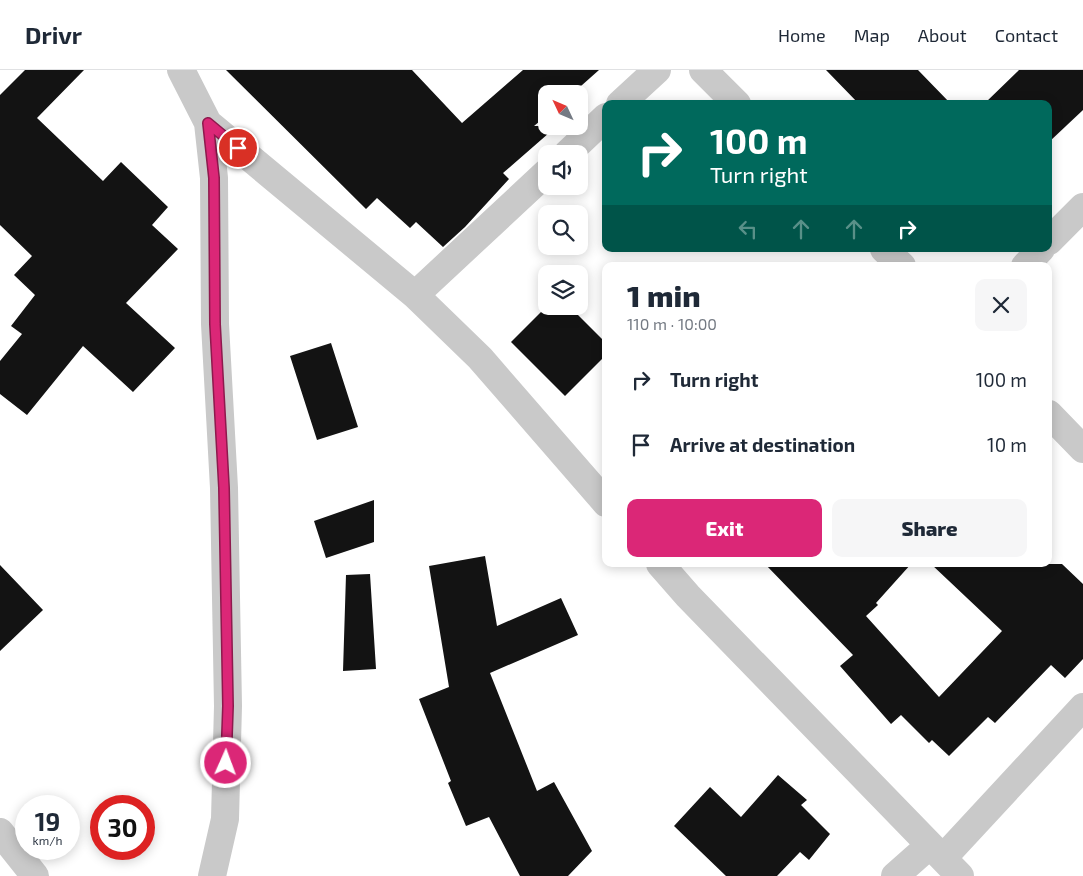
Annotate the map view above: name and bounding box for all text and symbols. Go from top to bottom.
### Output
text: Drivr [25,20,82,49]
text: Home [778,24,826,46]
text: Map [854,24,890,46]
text: About [918,24,967,46]
text: Contact [995,24,1058,46]
north arrow [538,85,588,135]
map controls [538,85,588,315]
text: 100 m [710,119,808,161]
icon: right [627,120,692,185]
pin [217,127,259,169]
icon: arrive [224,134,252,162]
button: sound [538,145,588,195]
text: Turn right [710,161,808,187]
button: search [538,205,588,255]
icon: left [734,215,762,243]
icon: ahead [787,215,815,243]
icon: ahead [840,215,868,243]
icon: right [893,215,921,243]
button: layers [538,265,588,315]
text: 1 min [627,277,701,313]
button: close [975,279,1027,331]
text: 110 m · 10:00 [627,314,717,333]
icon: right [627,366,655,394]
text: Turn right [670,368,758,391]
text: 100 m [976,368,1027,391]
icon: arrive [627,431,655,459]
text: Arrive at destination [670,433,855,456]
text: 10 m [987,433,1027,456]
button: Exit [627,499,822,557]
button: Share [832,499,1027,557]
position arrow [199,736,251,788]
speed limit sign: 30 [90,795,155,860]
text: 19 [35,806,60,836]
text: km/h [33,833,62,847]

